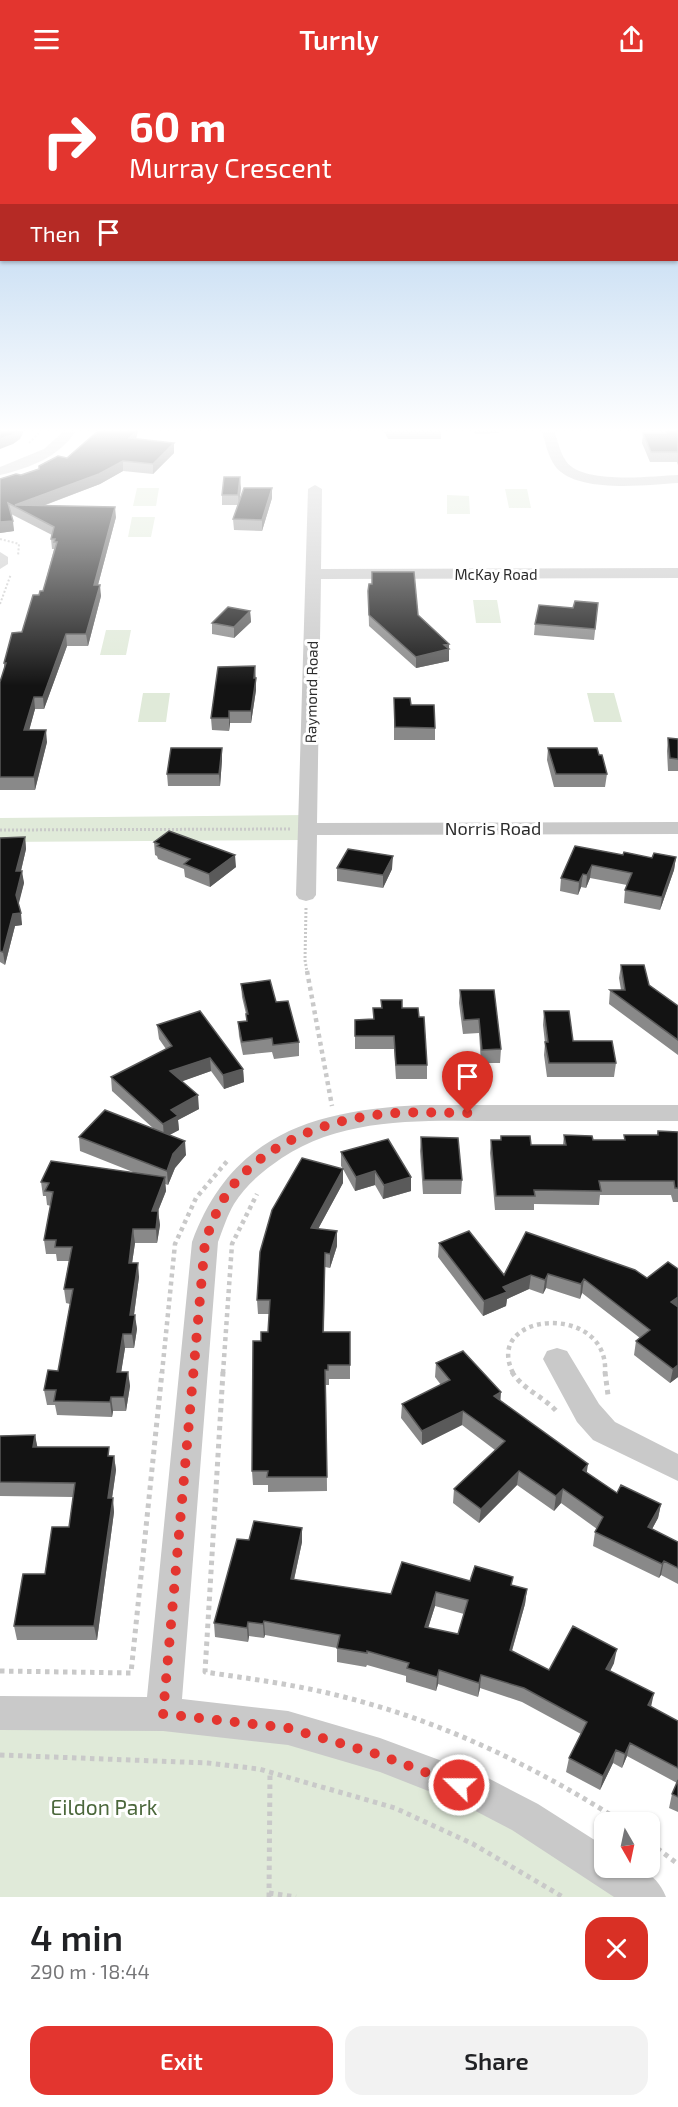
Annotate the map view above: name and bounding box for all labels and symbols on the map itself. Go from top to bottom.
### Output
street label: McKay Road [454,565,538,583]
street label: Raymond Road [301,641,321,743]
street label: Norris Road [445,817,541,839]
pin [442,1051,493,1113]
position arrow [427,1753,491,1817]
park label: Eildon Park [51,1794,158,1819]
north arrow [594,1812,660,1878]

